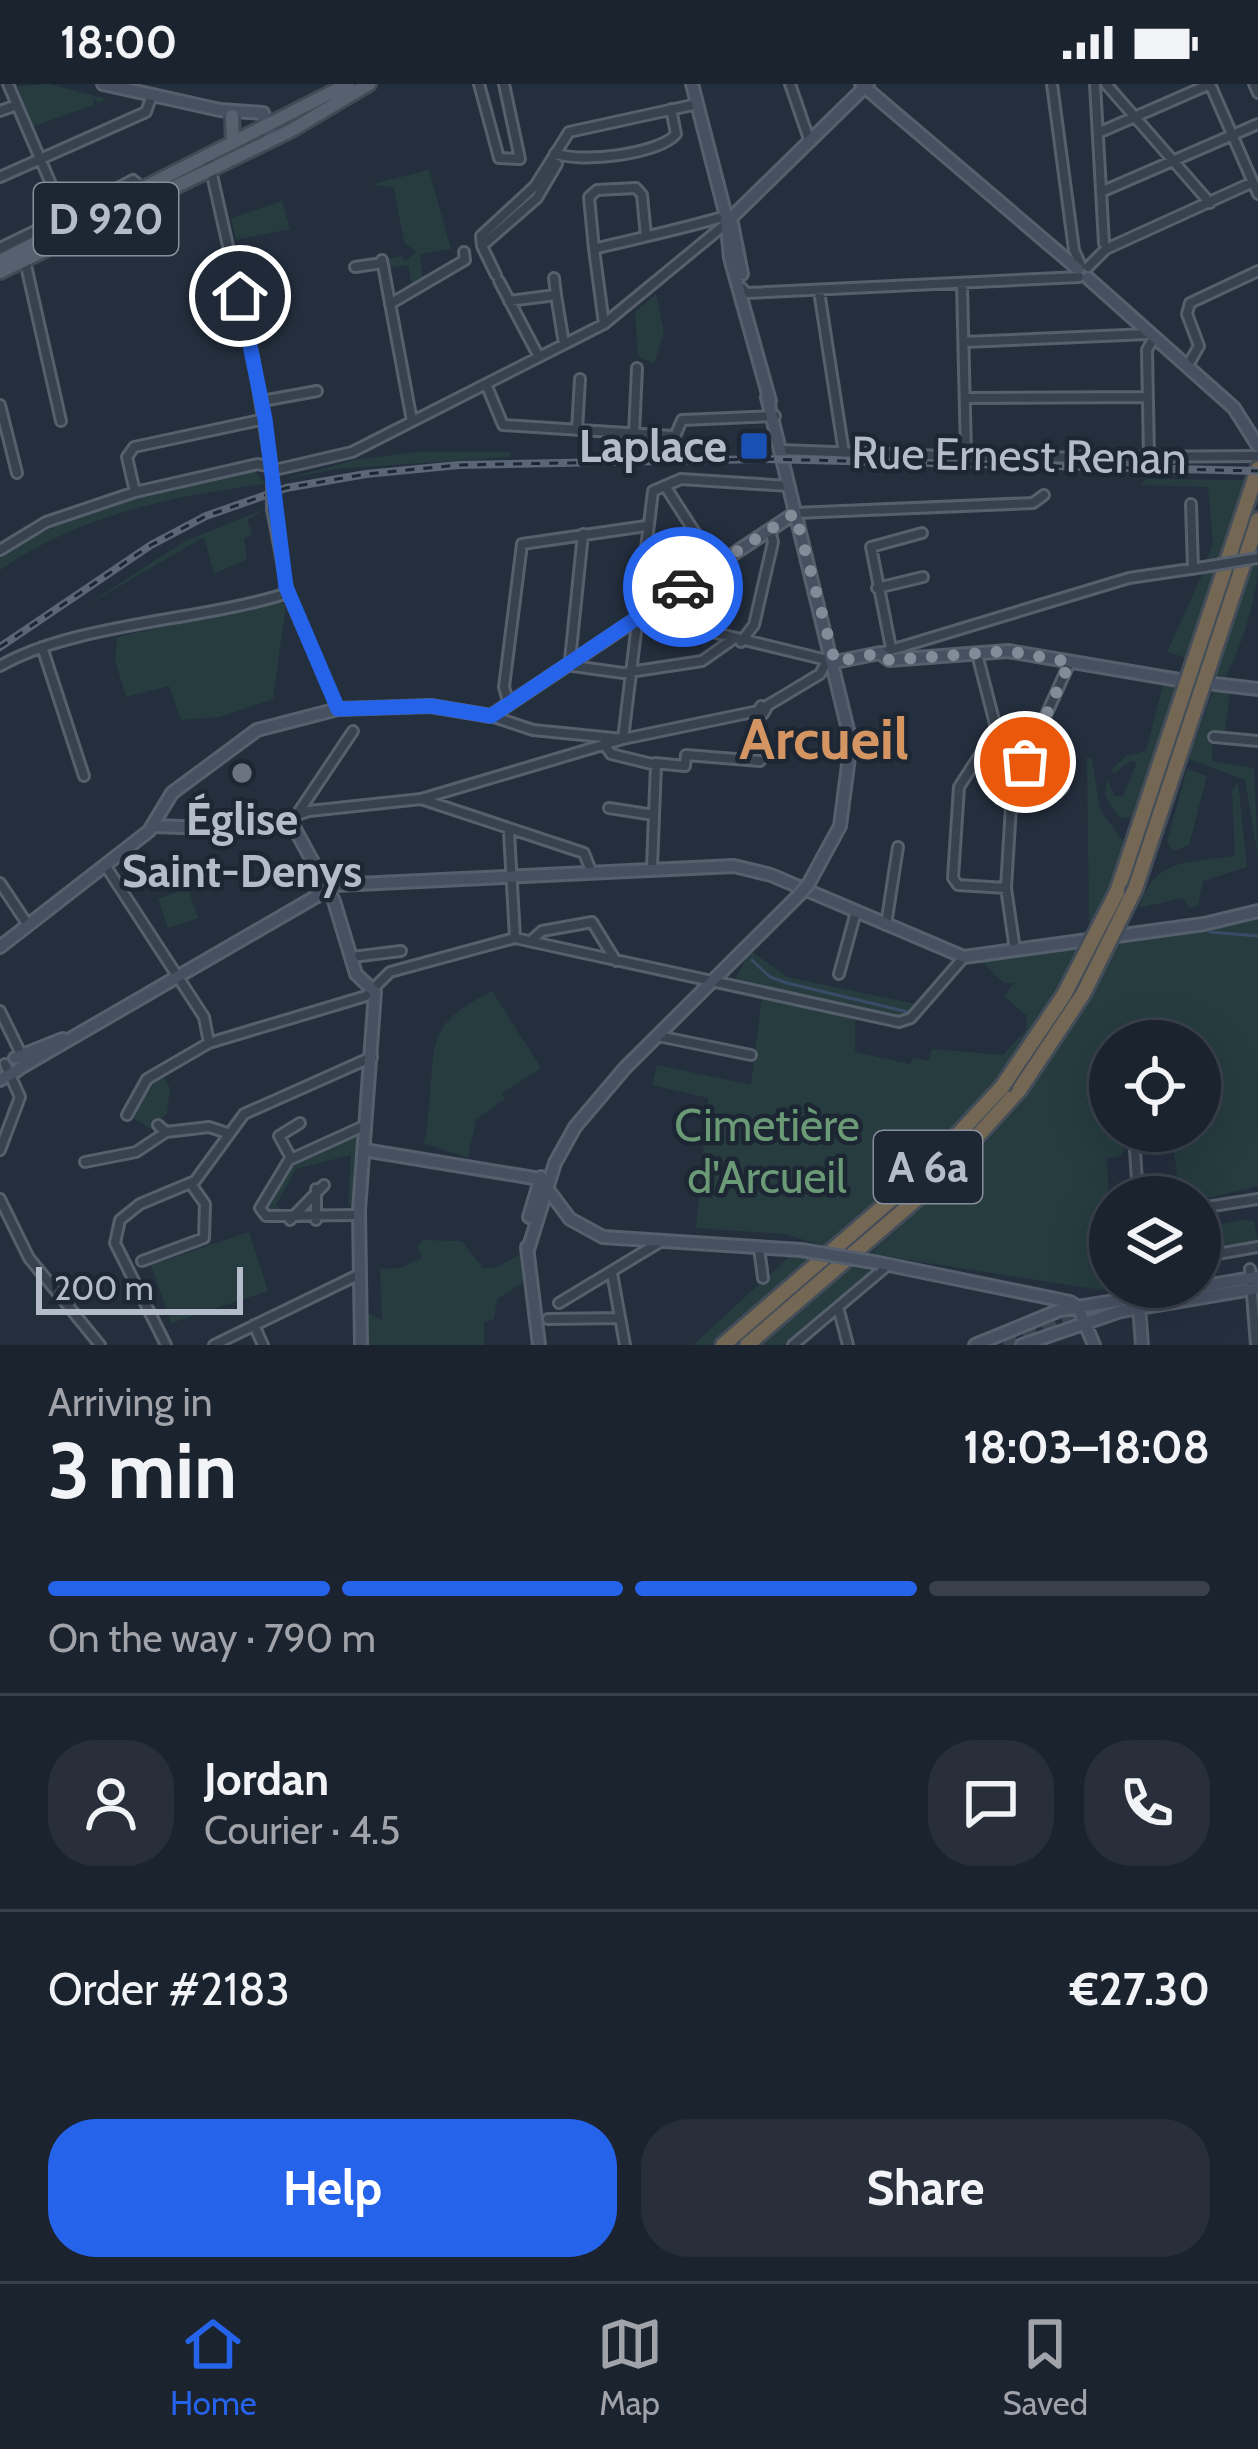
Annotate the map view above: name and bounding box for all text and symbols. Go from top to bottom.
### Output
text: 18:00 [60,15,177,69]
road number: D 920 [34,183,178,255]
pin [189,245,291,347]
icon: home [207,263,273,329]
place label: Laplace [579,419,727,473]
street label: Rue Ernest Renan [851,425,1187,485]
marker: Laplace [738,430,770,462]
courier [623,527,743,647]
icon: car [650,554,716,620]
district label: Arcueil [739,704,909,773]
pin [974,711,1076,813]
icon: bag [992,729,1058,795]
marker: Église Saint-Denys [229,760,255,786]
place label: Église Saint-Denys [122,792,362,898]
map controls [1089,1020,1221,1308]
button: locate [1089,1020,1221,1152]
park label: Cimetière d'Arcueil [674,1098,860,1204]
road number: A 6a [874,1131,982,1203]
button: layers [1089,1176,1221,1308]
scale bar [36,1261,243,1314]
text: 200 m [54,1268,154,1308]
text: Arriving in [48,1378,212,1426]
text: 18:03–18:08 [963,1420,1210,1474]
text: 3 min [48,1423,237,1518]
text: On the way · 790 m [48,1614,376,1662]
button: person [48,1740,174,1866]
button: chat [928,1740,1054,1866]
button: phone [1084,1740,1210,1866]
text: Jordan [204,1752,329,1806]
text: Courier · 4.5 [204,1806,400,1854]
text: Order #2183 [48,1962,290,2016]
text: €27.30 [1070,1962,1210,2016]
button: Help [48,2119,617,2257]
button: Share [641,2119,1210,2257]
tab: Home [170,2311,257,2423]
tab: Map [597,2311,663,2423]
tab: Saved [1002,2311,1088,2423]

